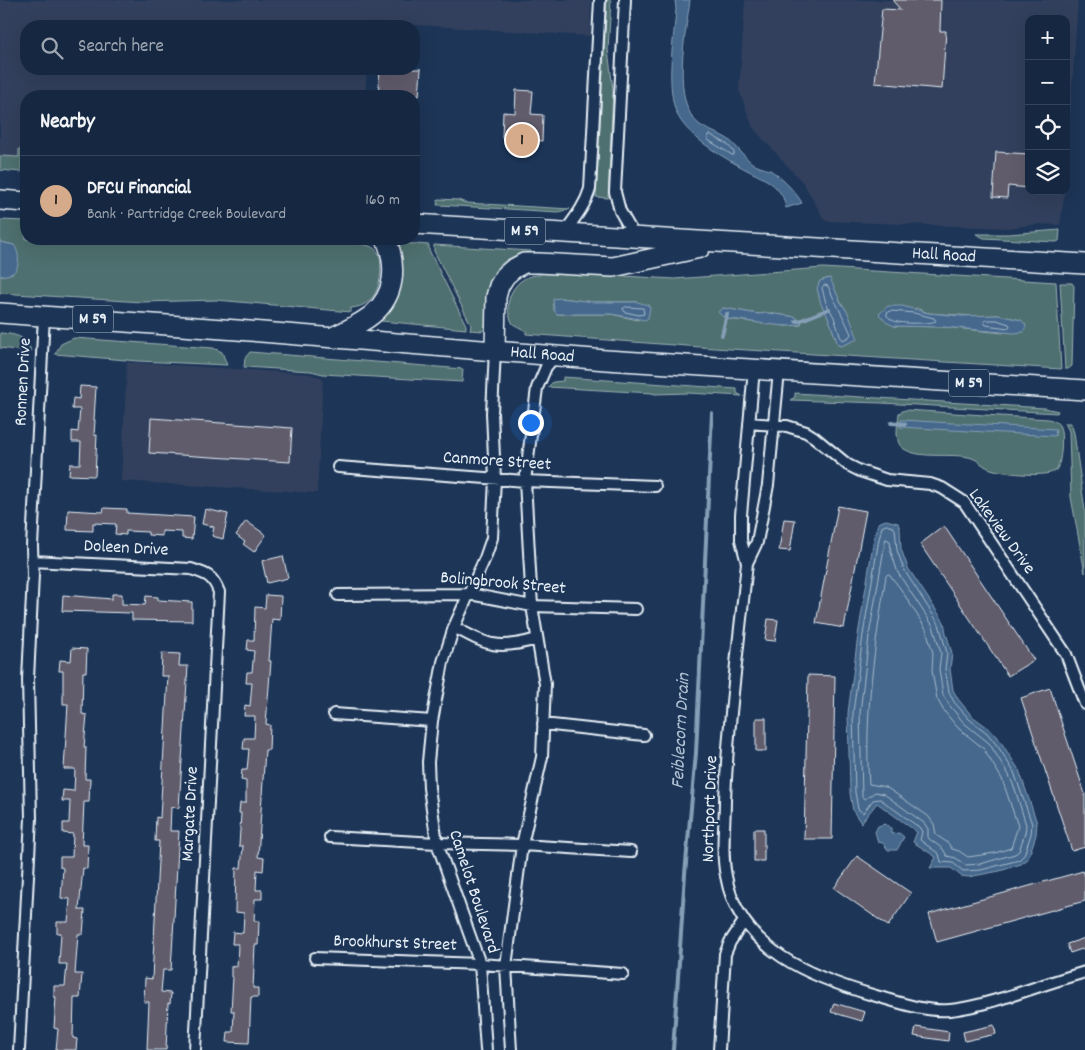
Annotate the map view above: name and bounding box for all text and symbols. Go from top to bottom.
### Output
map controls [1025,15,1070,195]
button: + [1025,15,1070,60]
search box [20,20,420,75]
icon: search [38,34,66,62]
text: Search here [78,34,164,61]
button: − [1025,60,1070,105]
button: locate [1025,105,1070,150]
text: Nearby [40,108,95,138]
pin: 1 [506,121,538,159]
button: layers [1025,150,1070,195]
text: DFCU Financial [87,176,191,203]
text: 1 [54,189,58,212]
text: 160 m [365,189,400,212]
text: Bank · Partridge Creek Boulevard [87,203,286,226]
road number: M 59 [505,218,545,245]
street label: Hall Road [911,241,977,270]
road number: M 59 [73,306,113,332]
street label: Ronnen Drive [9,337,39,427]
street label: Hall Road [509,340,575,370]
road number: M 59 [949,369,989,396]
your location [518,410,544,436]
street label: Canmore Street [442,446,552,478]
street label: Lakeview Drive [961,484,1041,580]
street label: Doleen Drive [83,534,169,564]
street label: Bolingbrook Street [439,566,567,602]
water label: Feiblecorn Drain [665,671,699,789]
street label: Northport Drive [697,755,725,863]
street label: Margate Drive [176,766,206,862]
street label: Camelot Boulevard [441,827,505,957]
street label: Brookhurst Street [333,929,457,959]

